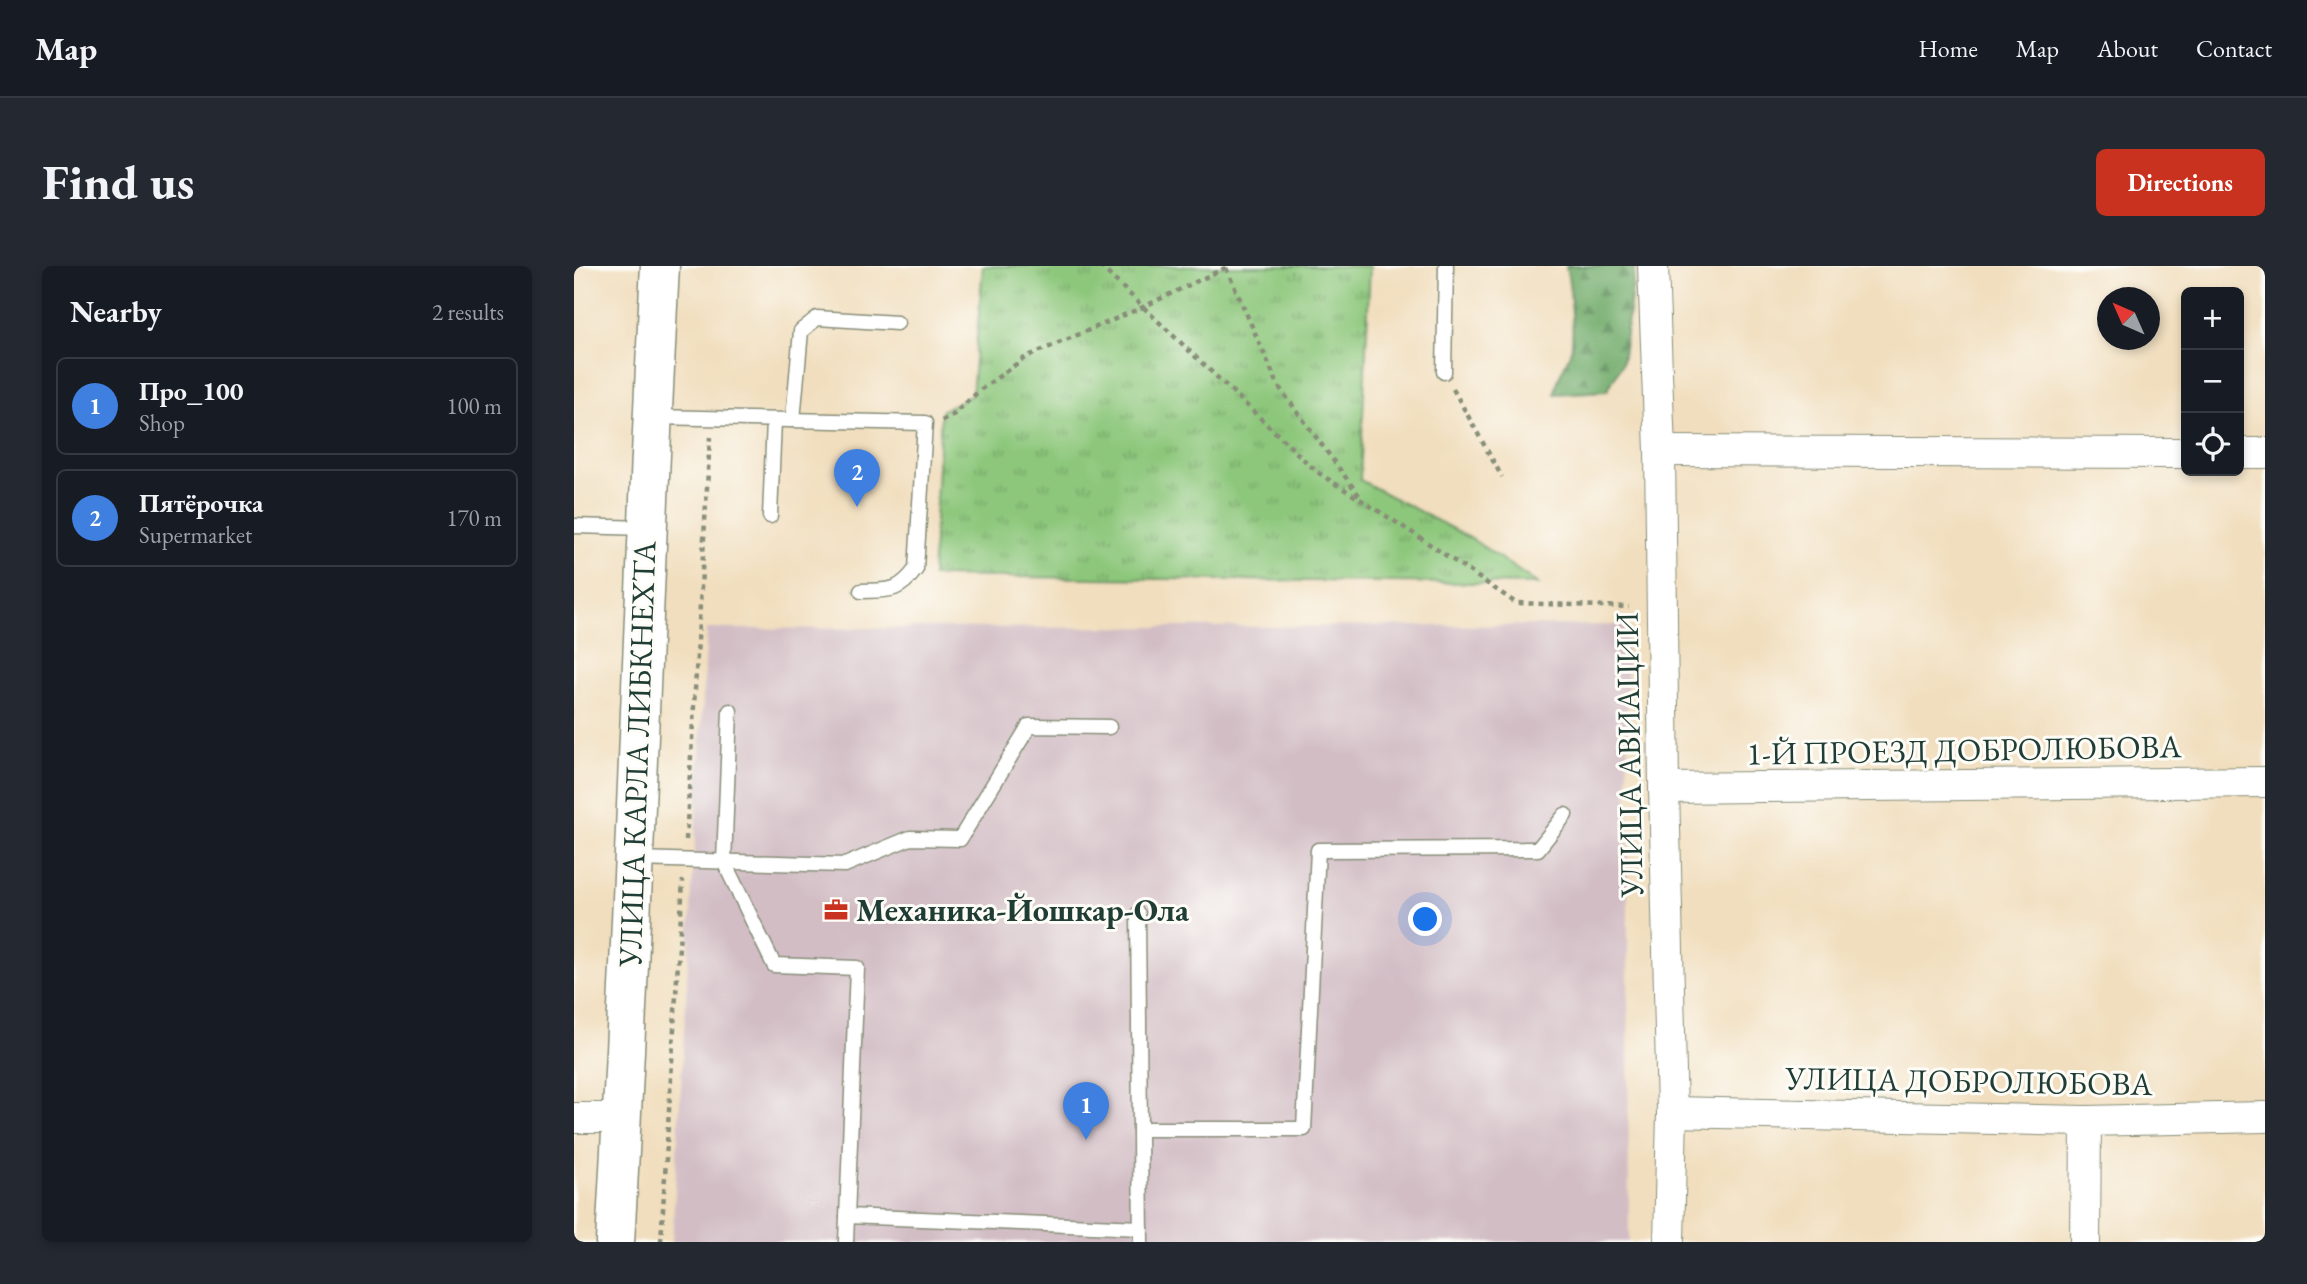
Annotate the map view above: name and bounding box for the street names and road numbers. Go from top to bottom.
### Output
street label: УЛИЦА КАРЛА ЛИБКНЕХТА [609,539,665,969]
street label: УЛИЦА АВИАЦИИ [1606,612,1653,899]
street label: 1-Й ПРОЕЗД ДОБРОЛЮБОВА [1746,725,2183,775]
street label: УЛИЦА ДОБРОЛЮБОВА [1784,1057,2154,1105]

